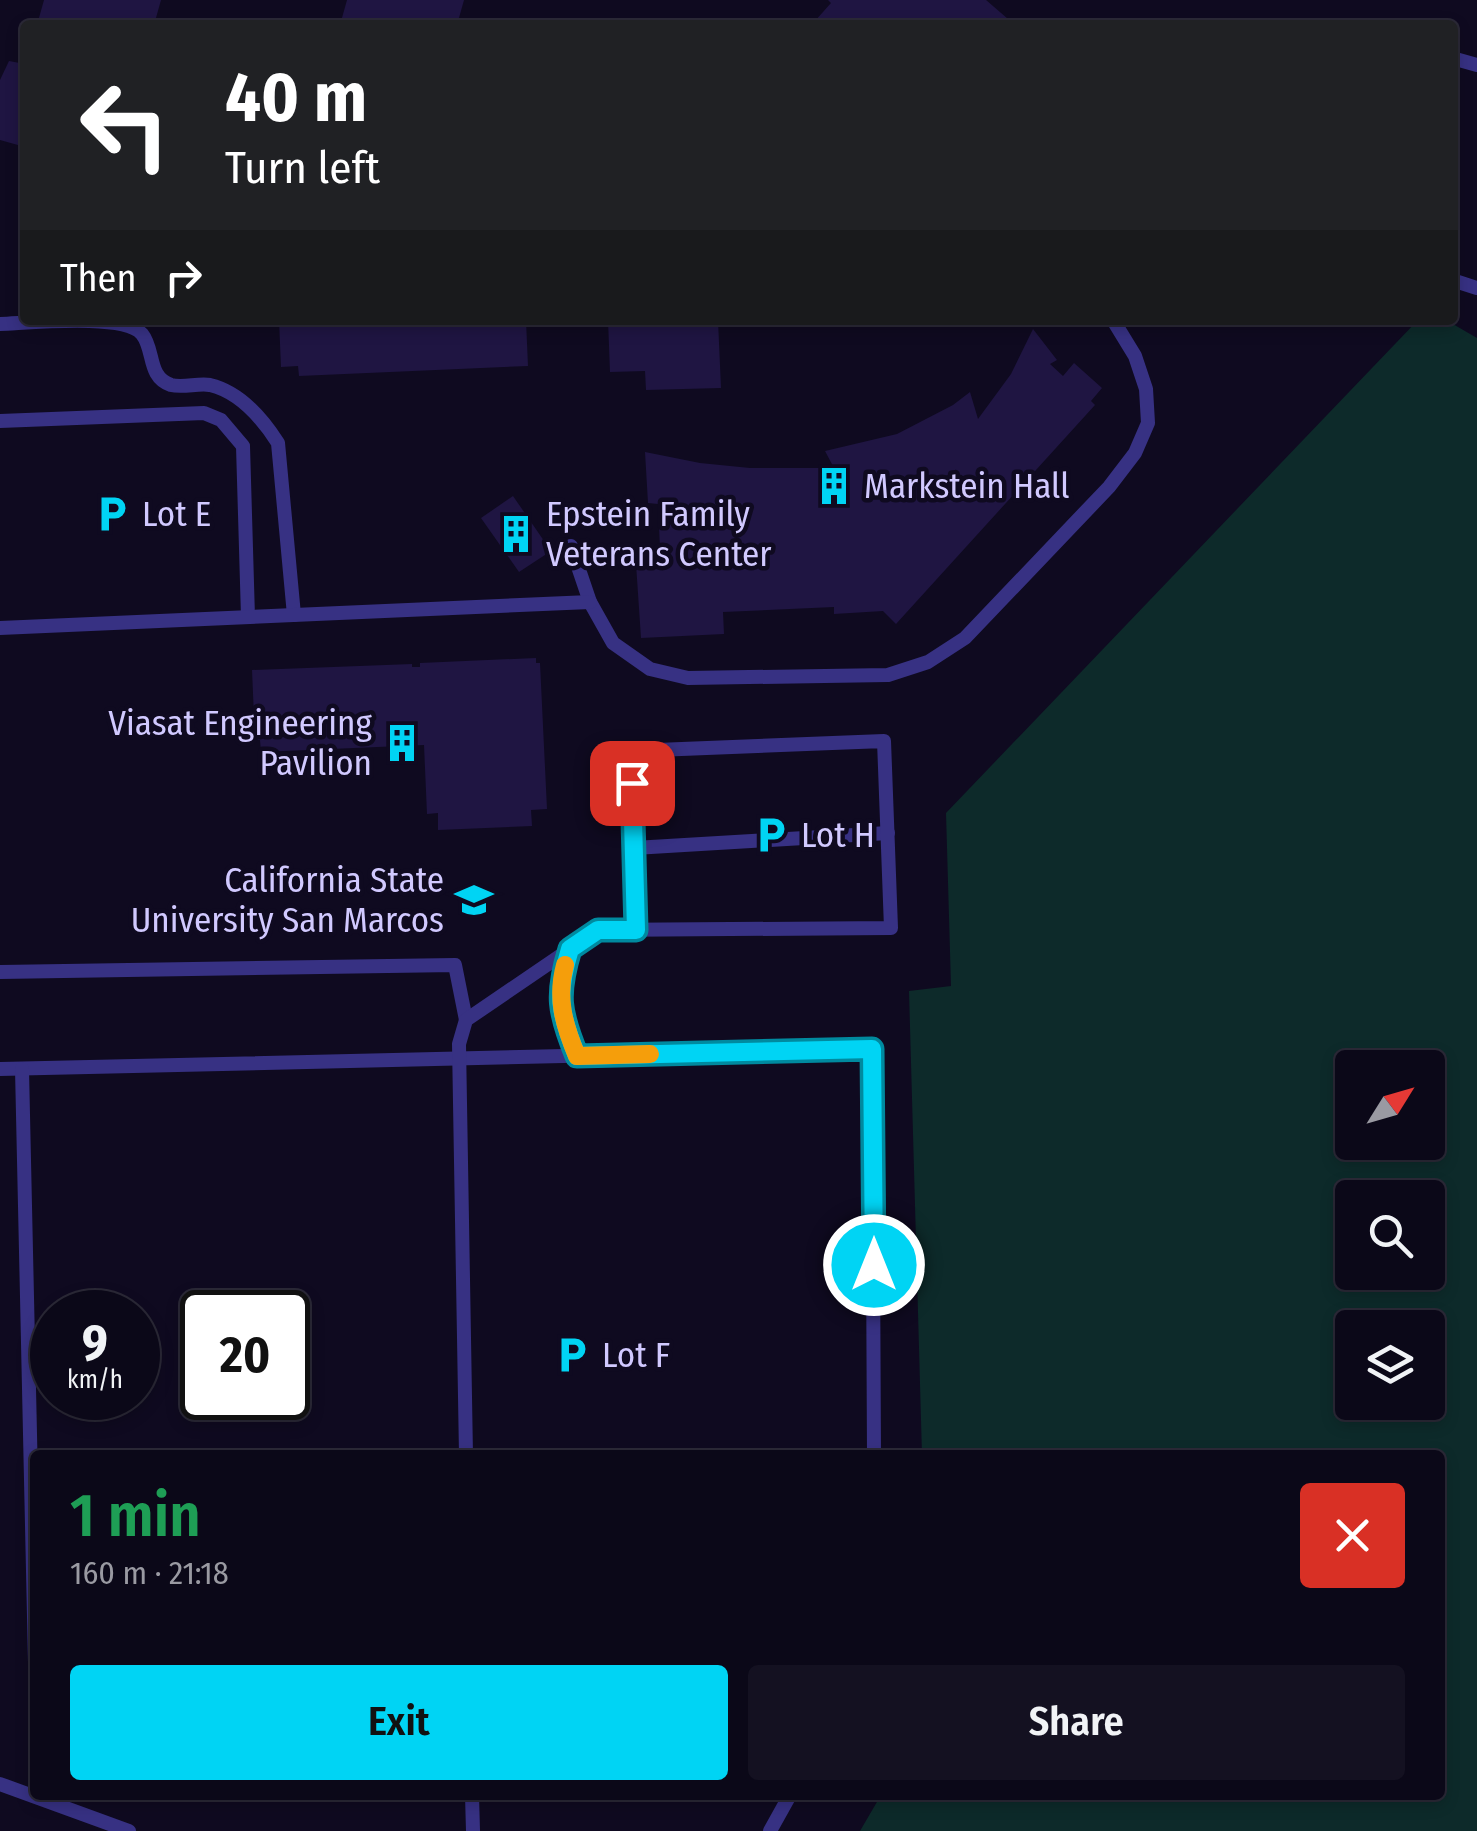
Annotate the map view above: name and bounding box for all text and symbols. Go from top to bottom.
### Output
text: 40 m [225,56,367,140]
icon: left [60,60,190,190]
text: Turn left [225,141,380,195]
icon: right [156,250,211,305]
text: Then [60,255,136,301]
building icon: Markstein Hall [813,465,855,507]
place label: Markstein Hall [864,465,1070,507]
parking icon: Lot E [91,493,133,535]
place label: Lot E [142,493,211,535]
place label: Epstein Family Veterans Center [546,493,772,575]
building icon: Epstein Family Veterans Center [495,513,537,555]
place label: Viasat Engineering Pavilion [108,702,373,784]
building icon: Viasat Engineering Pavilion [381,722,423,764]
pin [590,741,675,826]
icon: arrive [605,756,660,811]
parking icon: Lot H [750,814,792,856]
place label: Lot H [801,814,875,856]
place label: California State University San Marcos [131,859,444,941]
school or university icon: California State University San Marcos [453,879,495,921]
north arrow [1335,1050,1445,1160]
map controls [1335,1050,1445,1420]
button: search [1335,1180,1445,1290]
position arrow [822,1213,926,1317]
speed limit sign: 20 [180,1290,310,1420]
button: layers [1335,1310,1445,1420]
text: 9 [82,1313,108,1373]
parking icon: Lot F [551,1334,593,1376]
place label: Lot F [602,1334,670,1376]
text: km/h [67,1365,123,1395]
text: 1 min [70,1480,201,1552]
button: close [1300,1483,1405,1588]
text: 160 m · 21:18 [70,1554,229,1592]
button: Exit [70,1665,728,1780]
button: Share [748,1665,1405,1780]

